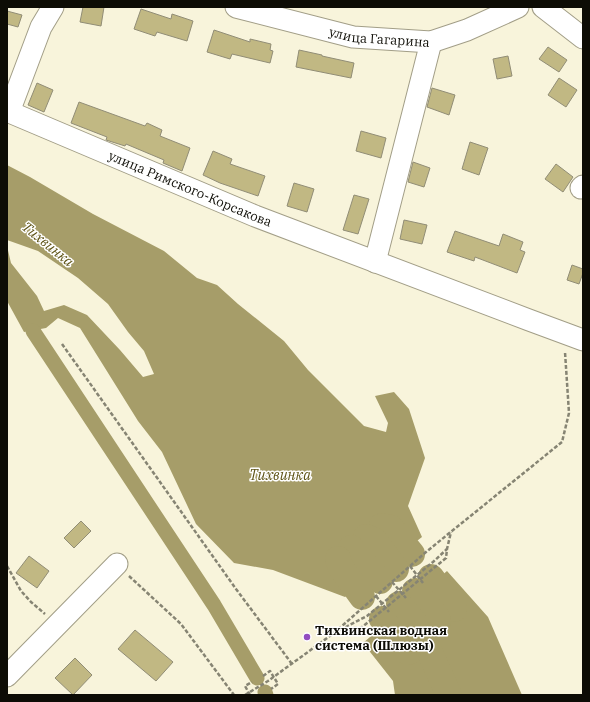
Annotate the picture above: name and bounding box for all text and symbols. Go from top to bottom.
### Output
street label: улица Гагарина [327,23,430,50]
street label: улица Римского-Корсакова [106,147,274,230]
water label: Тихвинка [18,218,78,271]
water label: Тихвинка [249,466,311,484]
place label: Тихвинская водная система (Шлюзы) [315,622,447,654]
marker: Тихвинская водная система (Шлюзы) [302,632,312,642]

